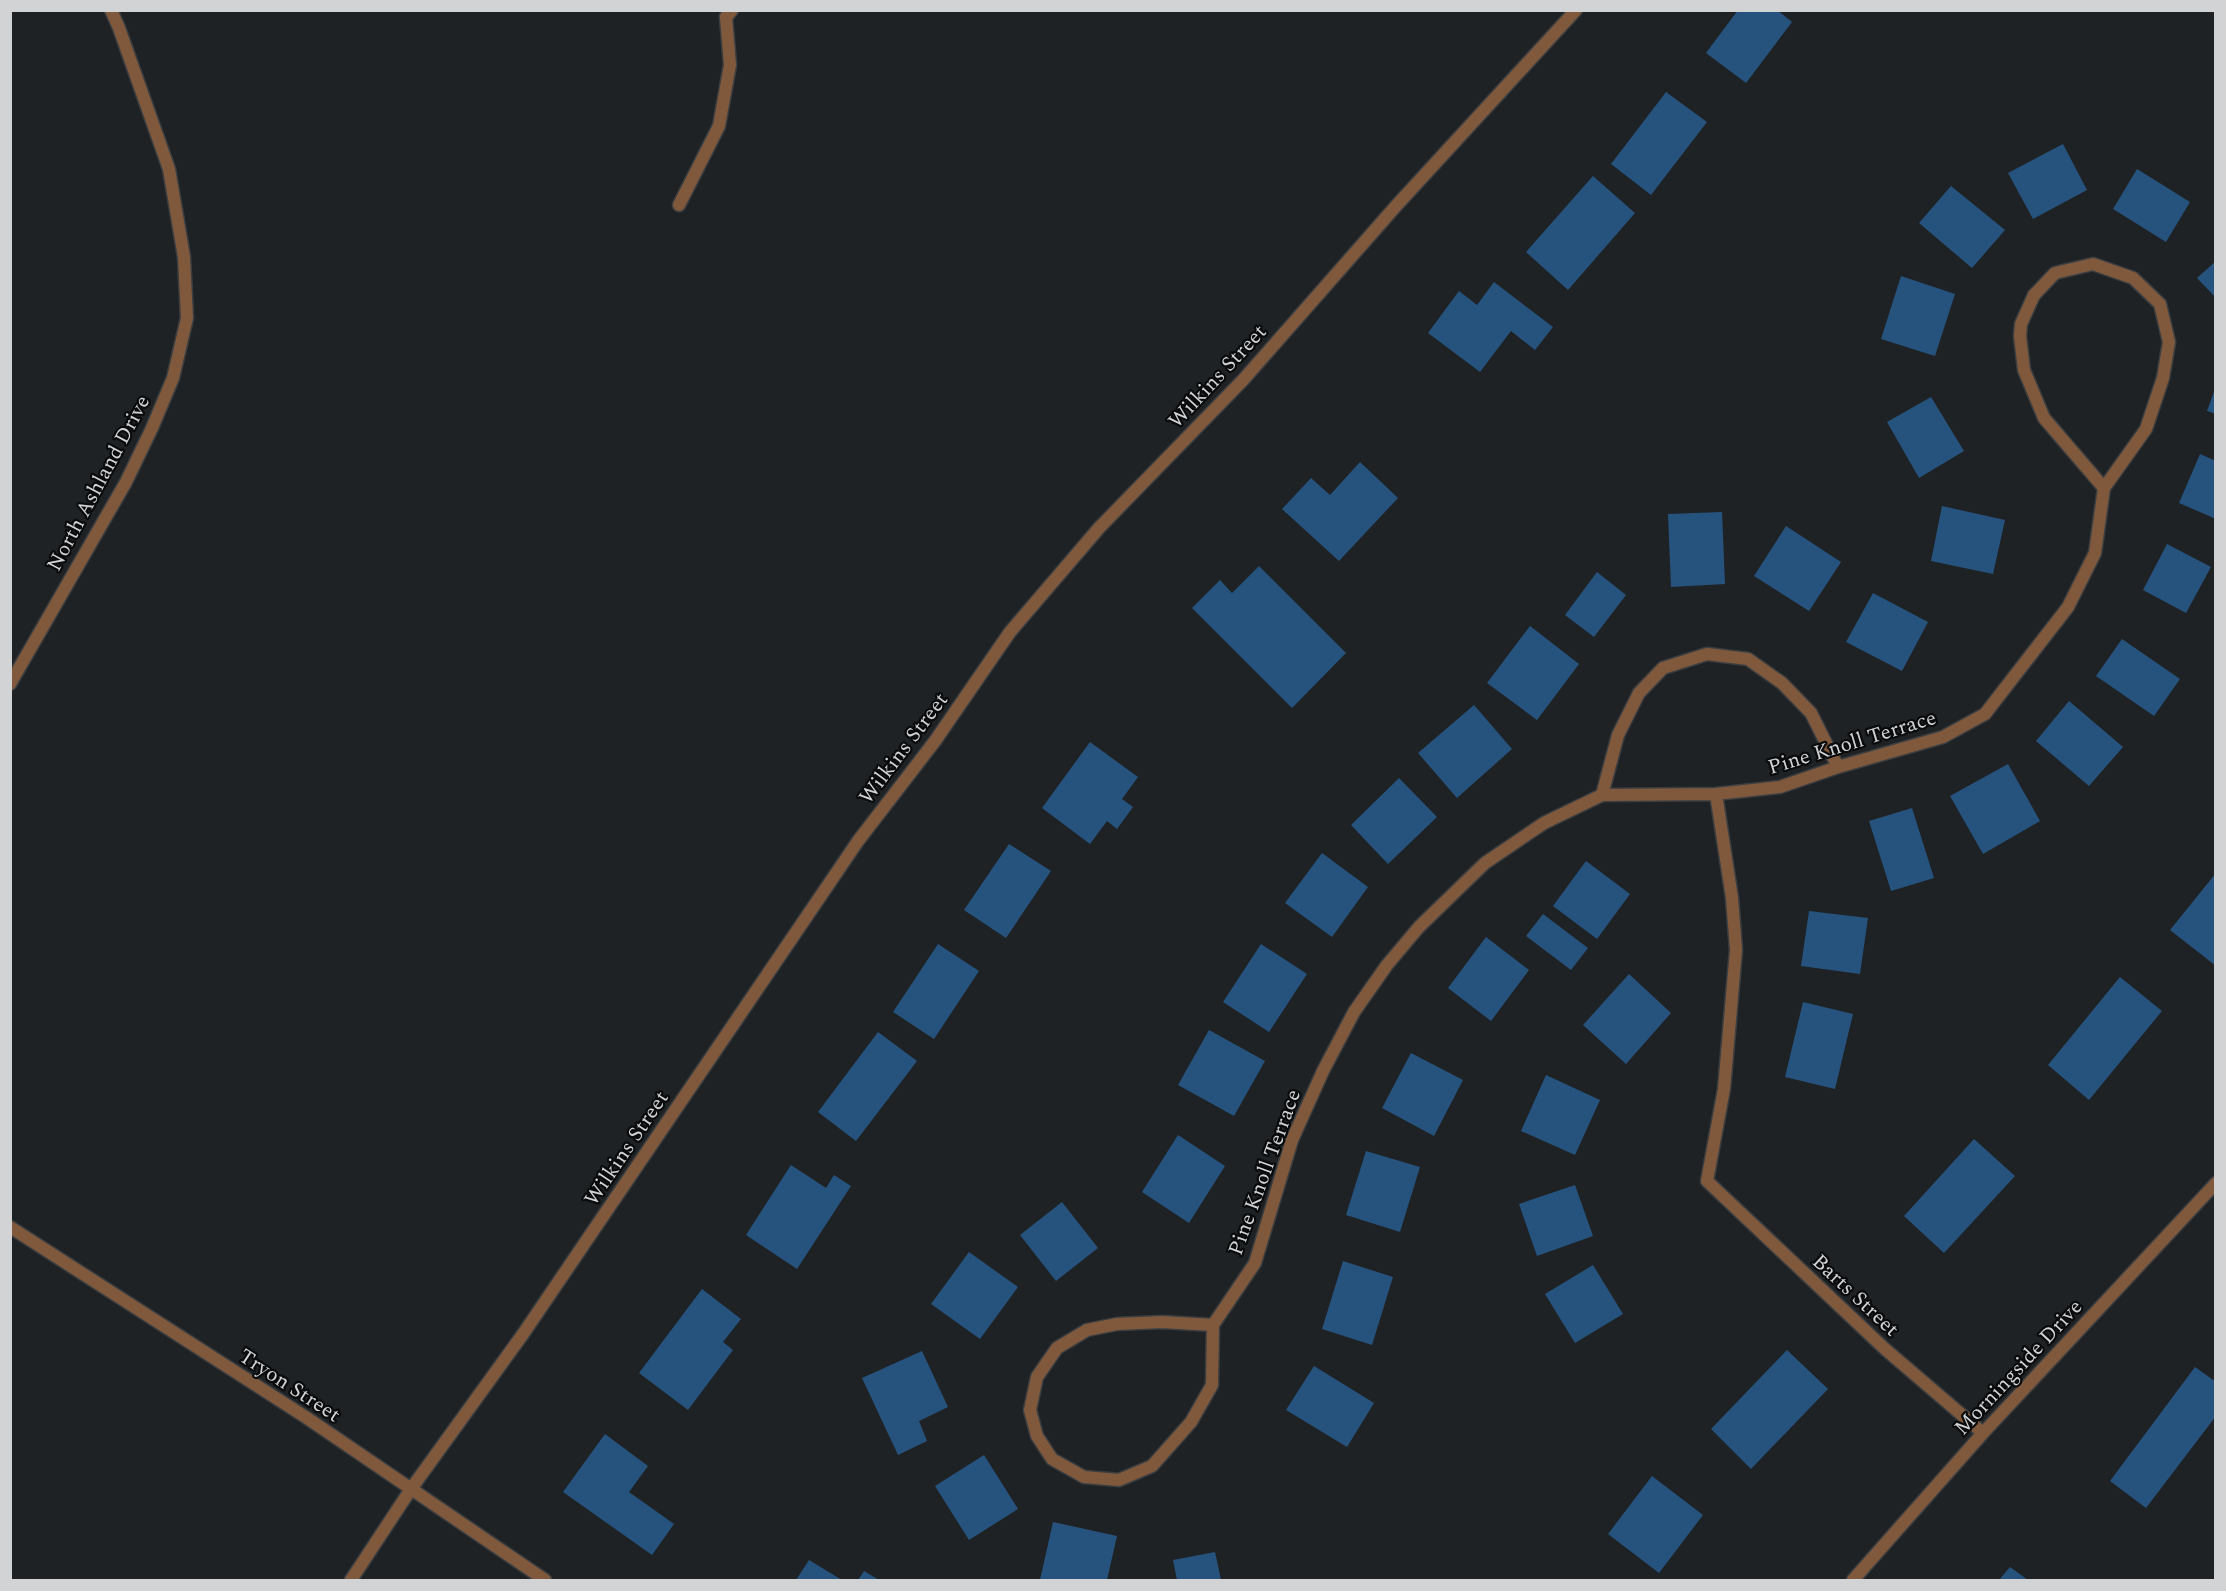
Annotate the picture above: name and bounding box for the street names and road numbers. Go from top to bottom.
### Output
street label: Wilkins Street [1161,317,1275,436]
street label: North Ashland Drive [39,390,159,577]
street label: Wilkins Street [851,686,956,811]
street label: Pine Knoll Terrace [1764,702,1940,784]
street label: Wilkins Street [576,1085,677,1213]
street label: Pine Knoll Terrace [1220,1085,1310,1260]
street label: Barts Street [1804,1247,1906,1345]
street label: Morningside Drive [1947,1292,2090,1443]
street label: Tryon Street [232,1341,347,1431]

